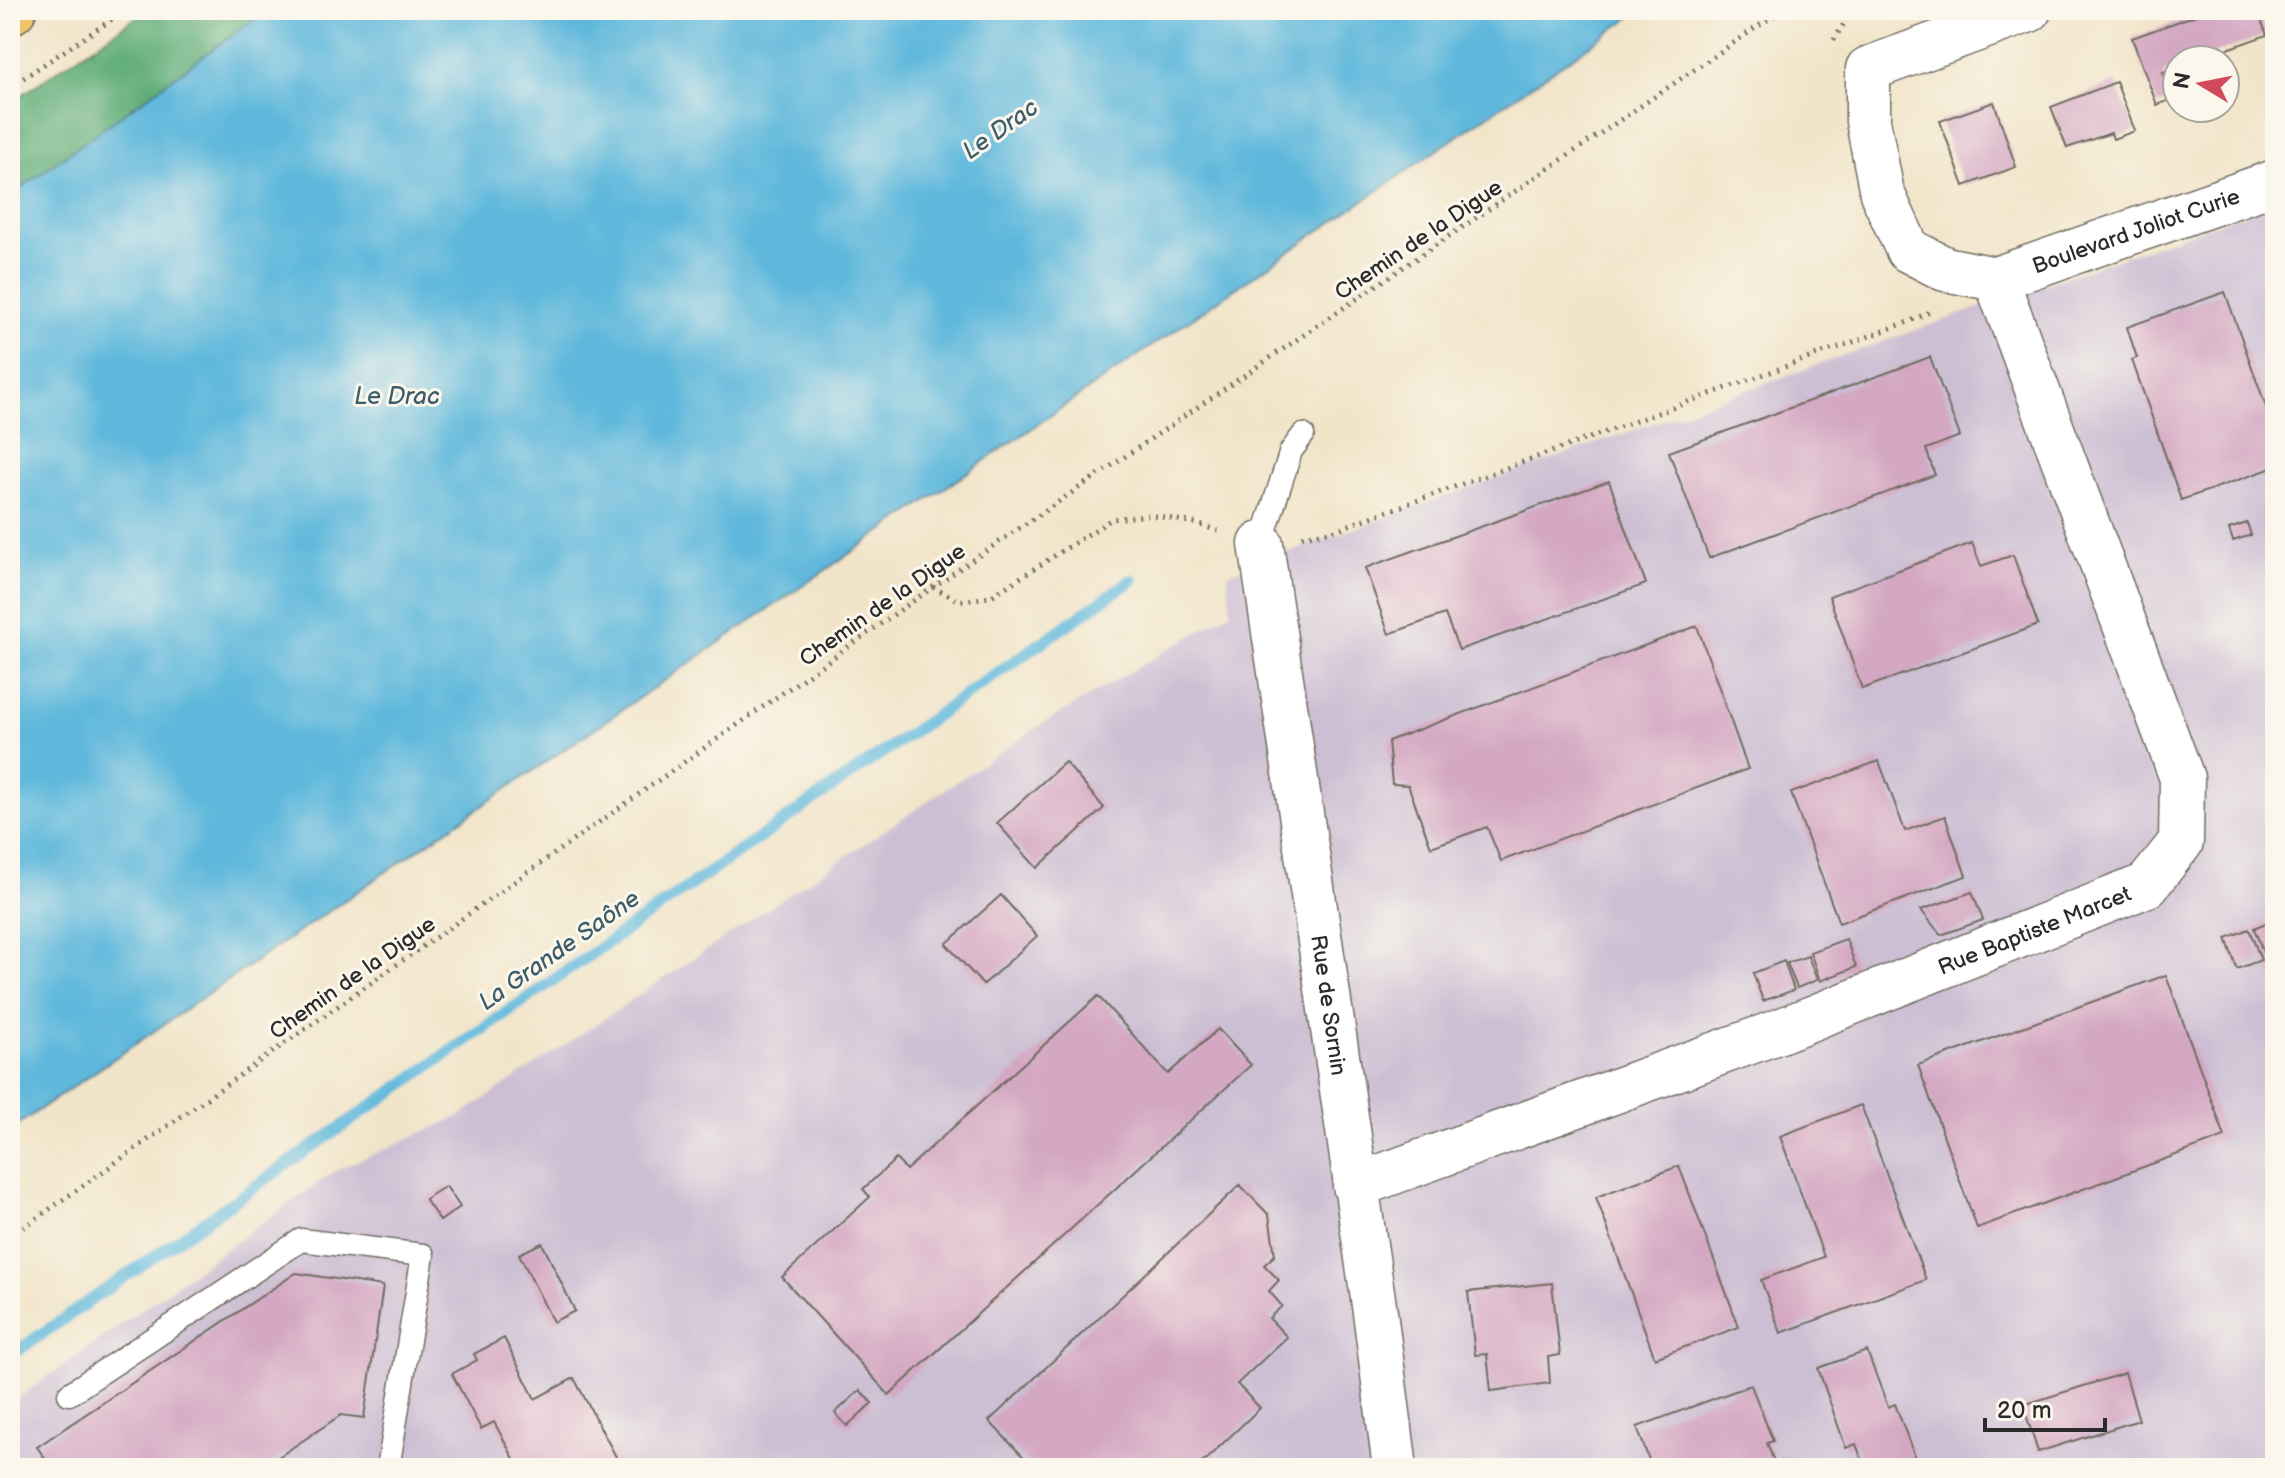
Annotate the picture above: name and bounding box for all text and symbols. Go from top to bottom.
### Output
north arrow [2161,44,2241,124]
text: N [2168,70,2198,91]
water label: Le Drac [957,93,1044,166]
street label: Chemin de la Digue [1330,174,1508,306]
street label: Boulevard Joliot Curie [2029,183,2244,280]
water label: Le Drac [354,382,440,411]
street label: Chemin de la Digue [795,538,971,673]
street label: Rue Baptiste Marcet [1934,881,2135,982]
water label: La Grande Saône [473,884,645,1017]
street label: Chemin de la Digue [265,911,441,1046]
street label: Rue de Sornin [1304,933,1352,1077]
scale bar [1985,1382,2105,1432]
text: 20 m [1997,1396,2052,1425]

